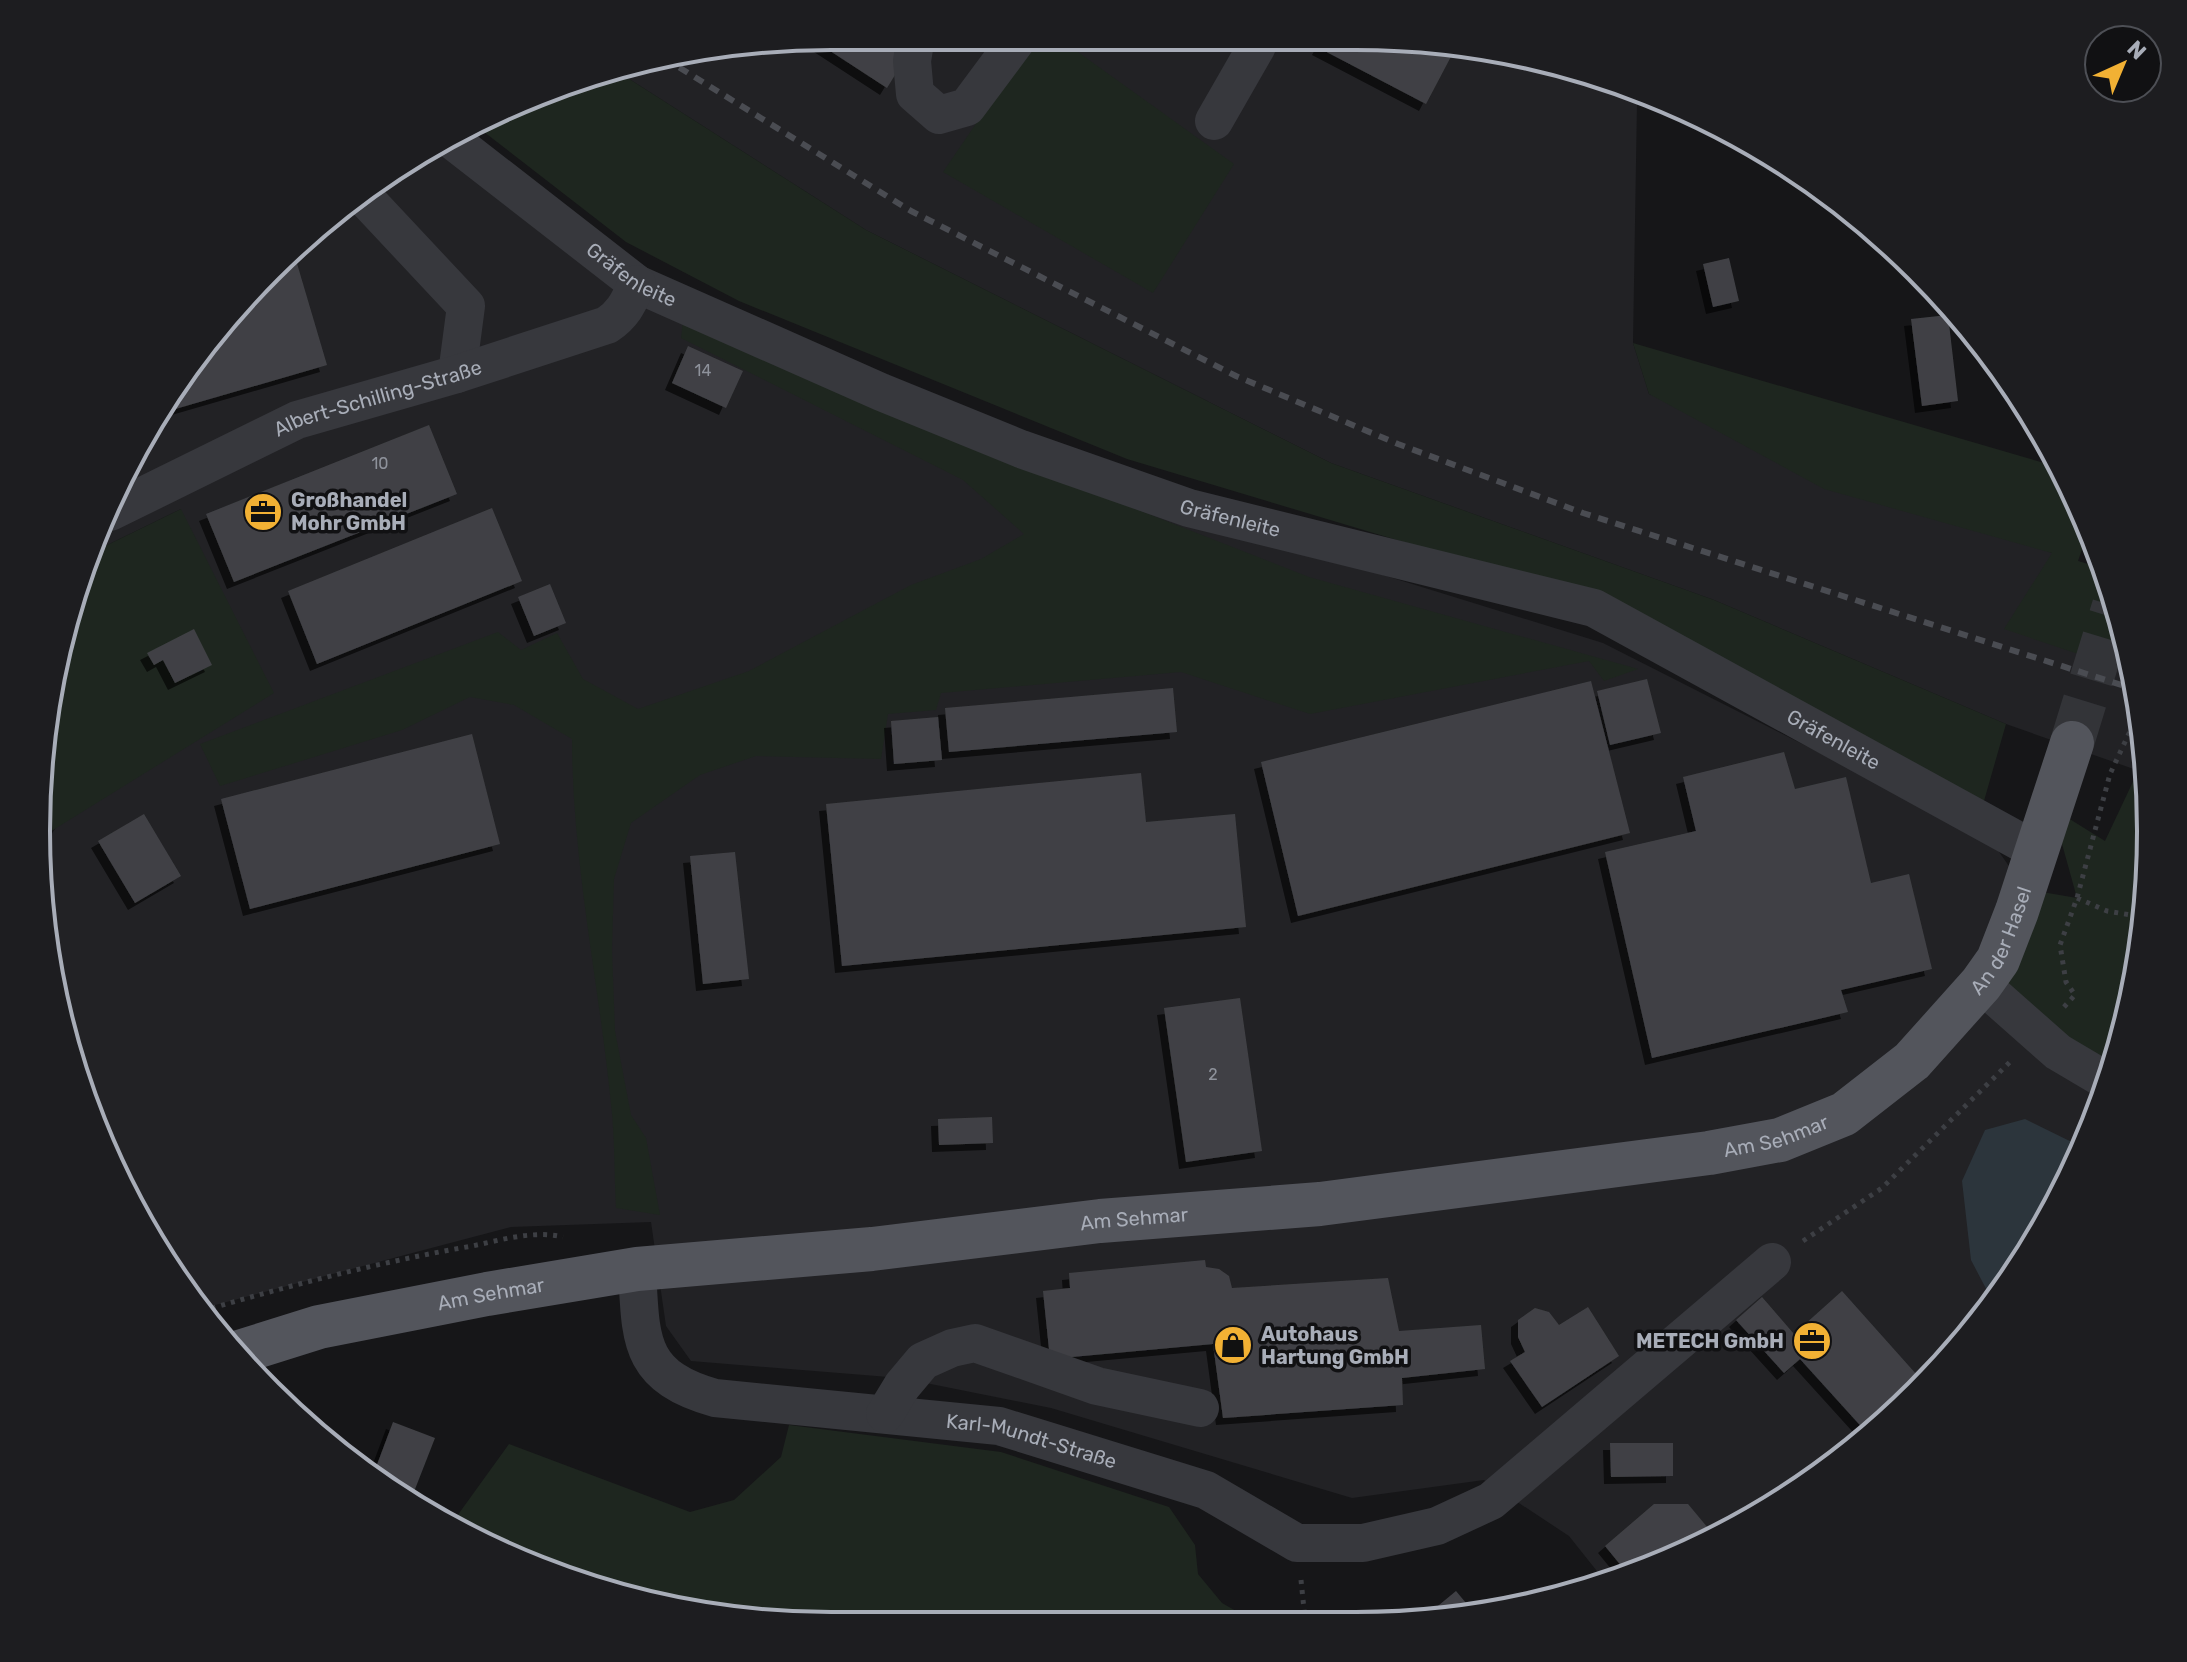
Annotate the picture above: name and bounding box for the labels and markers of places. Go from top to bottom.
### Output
place label: Großhandel Mohr GmbH [291,488,407,535]
office icon: Großhandel Mohr GmbH [242,491,284,533]
office icon: METECH GmbH [1791,1320,1833,1362]
place label: Autohaus Hartung GmbH [1261,1322,1409,1369]
shop icon: Autohaus Hartung GmbH [1212,1324,1254,1366]
place label: METECH GmbH [1636,1329,1784,1353]

